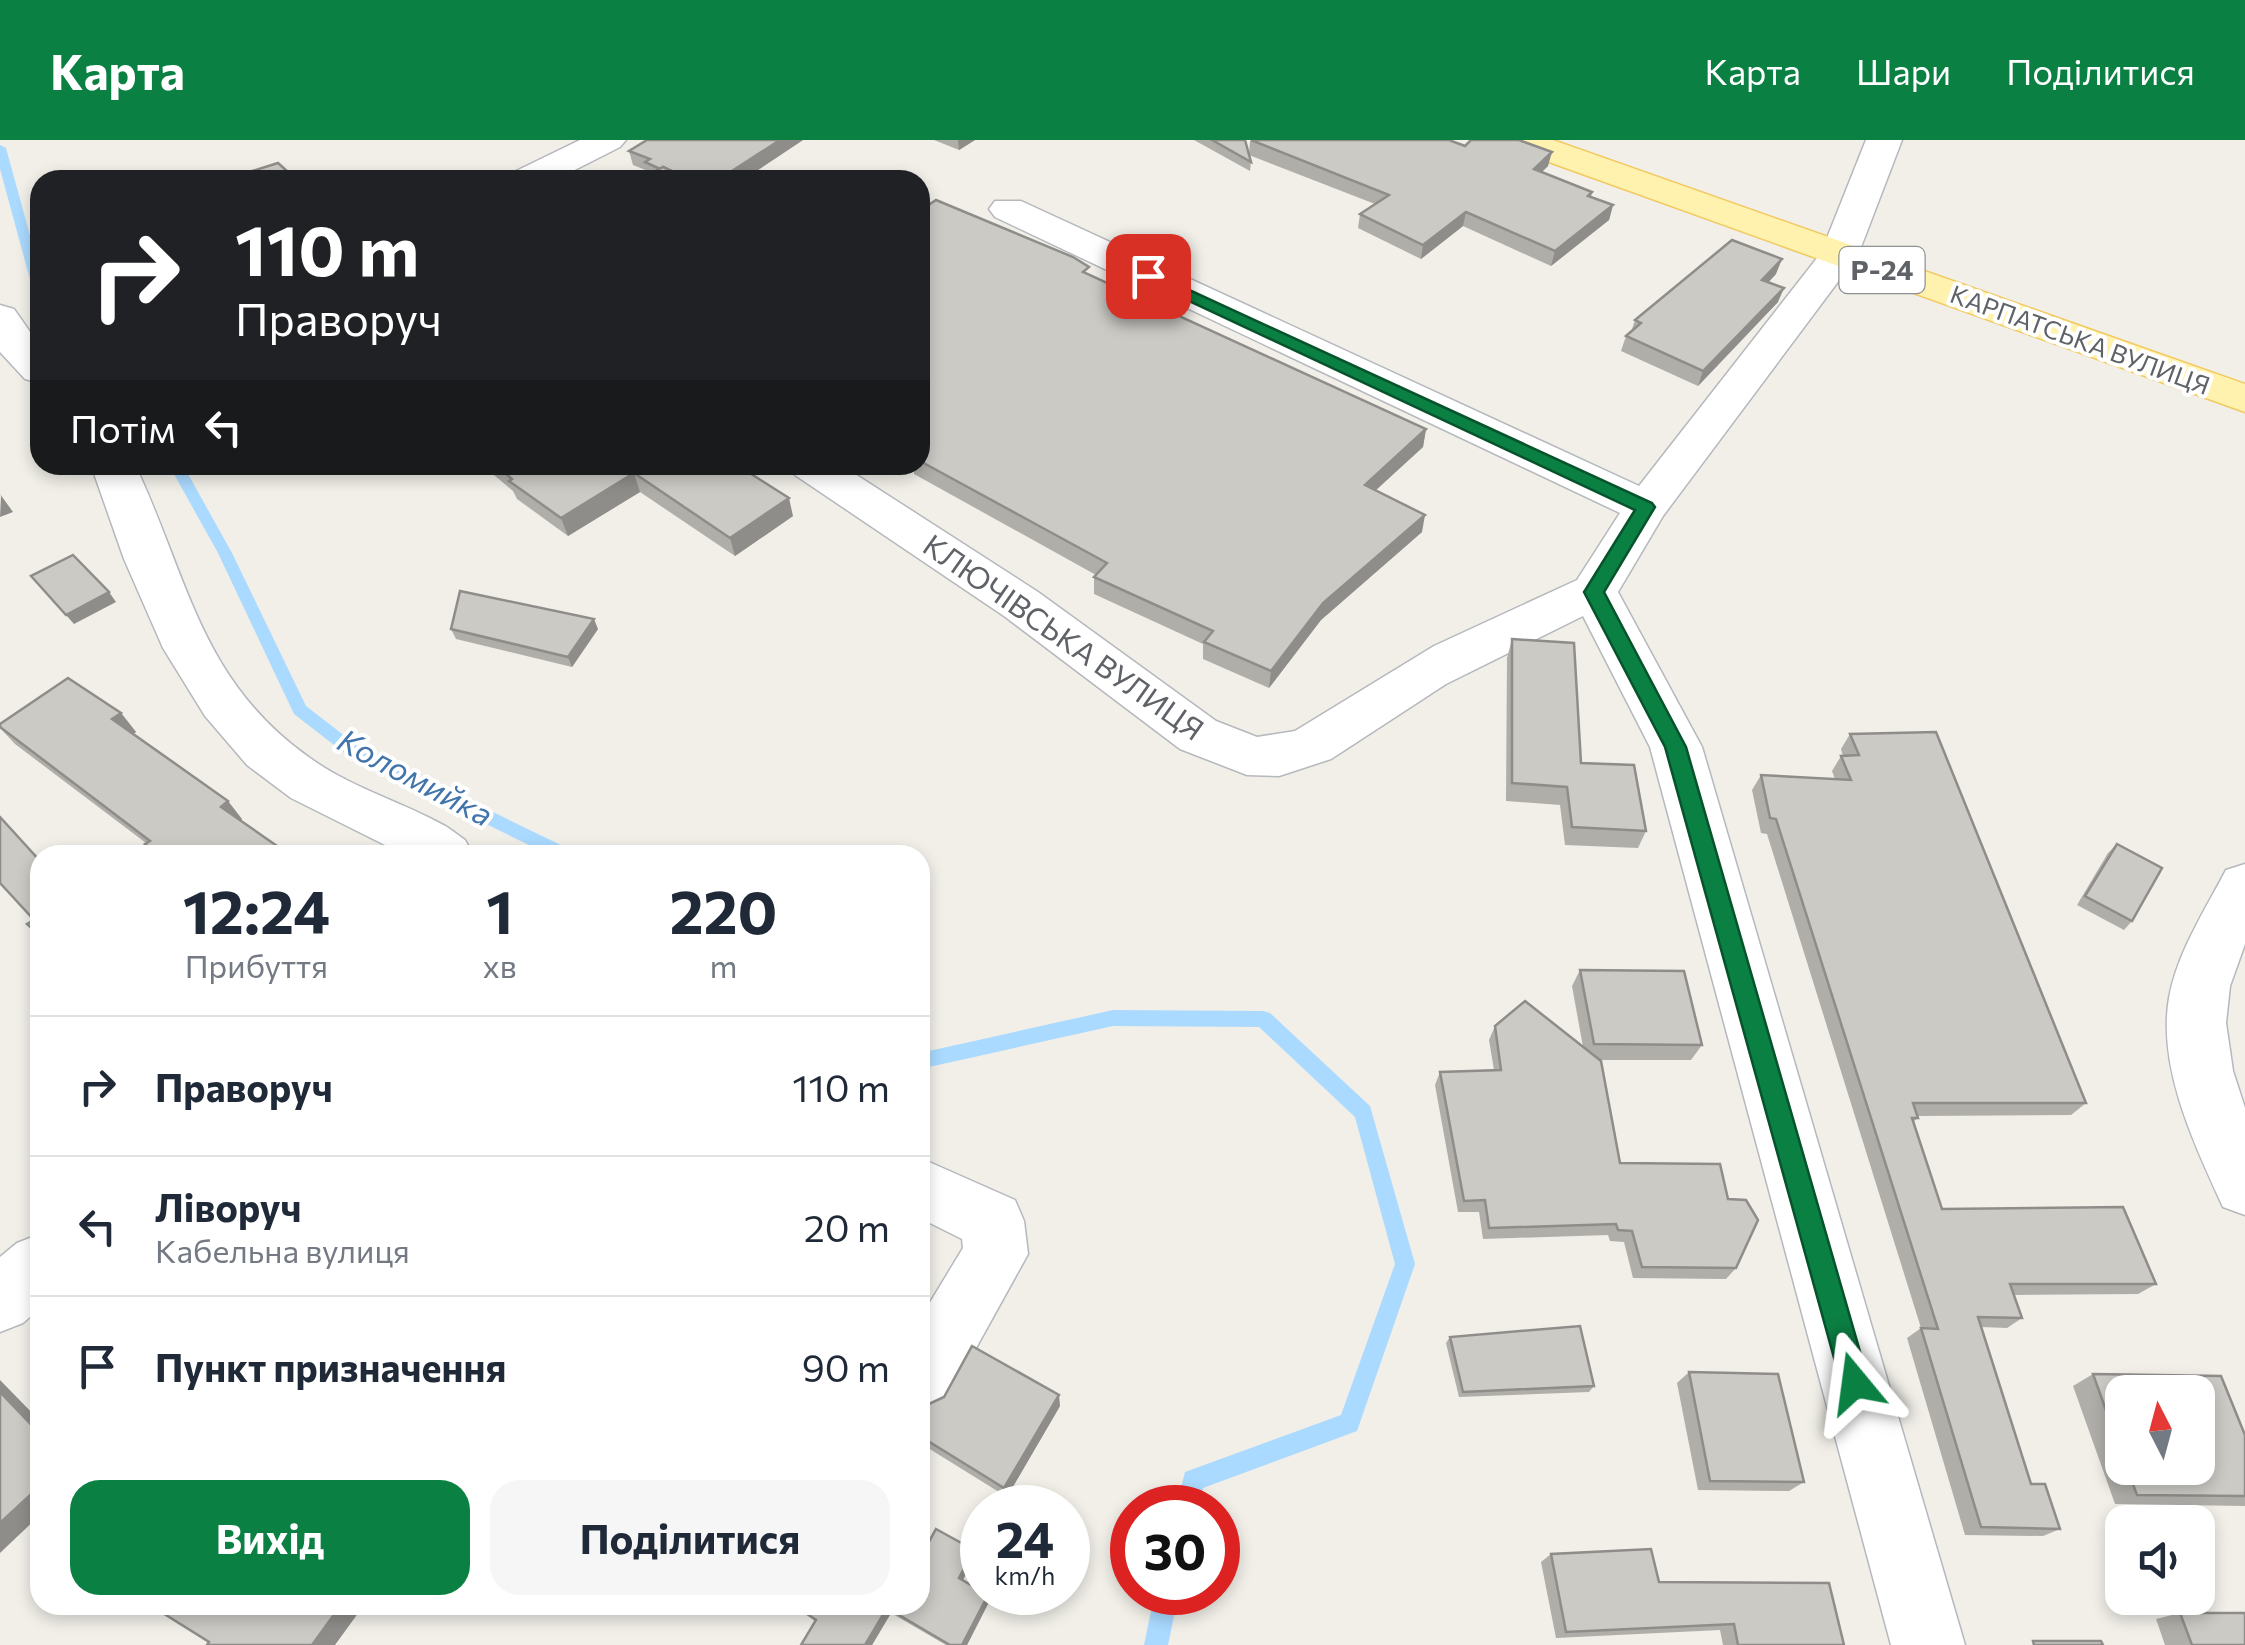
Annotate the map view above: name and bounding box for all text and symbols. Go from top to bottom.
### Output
text: Карта [50,41,185,100]
text: Карта [1704,49,1801,92]
text: Шари [1856,49,1951,92]
text: Поділитися [2006,49,2195,92]
text: 110 m [235,205,419,290]
icon: right [70,210,200,340]
pin [1106,234,1191,319]
road number: Р-24 [1840,247,1924,293]
icon: arrive [1121,249,1176,304]
street label: КАРПАТСЬКА ВУЛИЦЯ [1946,278,2214,400]
text: Праворуч [235,290,442,345]
icon: left [196,400,251,455]
text: Потім [70,404,176,451]
street label: КЛЮЧІВСЬКА ВУЛИЦЯ [917,525,1212,747]
water label: Коломийка [332,719,500,834]
text: 12:24 [183,873,330,946]
text: 1 [486,873,513,946]
text: 220 [669,873,777,946]
text: Прибуття [185,945,328,985]
text: хв [483,945,517,985]
text: m [709,945,737,985]
icon: right [70,1059,125,1114]
text: Праворуч [155,1063,333,1110]
text: 110 m [792,1063,890,1110]
text: Ліворуч [155,1183,302,1230]
icon: left [70,1199,125,1254]
text: 20 m [804,1203,890,1250]
text: Кабельна вулиця [155,1230,410,1270]
position arrow [1803,1331,1907,1435]
icon: arrive [70,1339,125,1394]
text: Пункт призначення [155,1343,506,1390]
text: 90 m [802,1343,890,1390]
north arrow [2105,1375,2215,1485]
map controls [2105,1375,2215,1615]
button: Вихід [70,1480,470,1595]
button: Поділитися [490,1480,890,1595]
speed limit sign: 30 [1110,1485,1240,1615]
button: sound [2105,1505,2215,1615]
text: 24 [996,1507,1054,1568]
text: km/h [995,1560,1055,1590]

